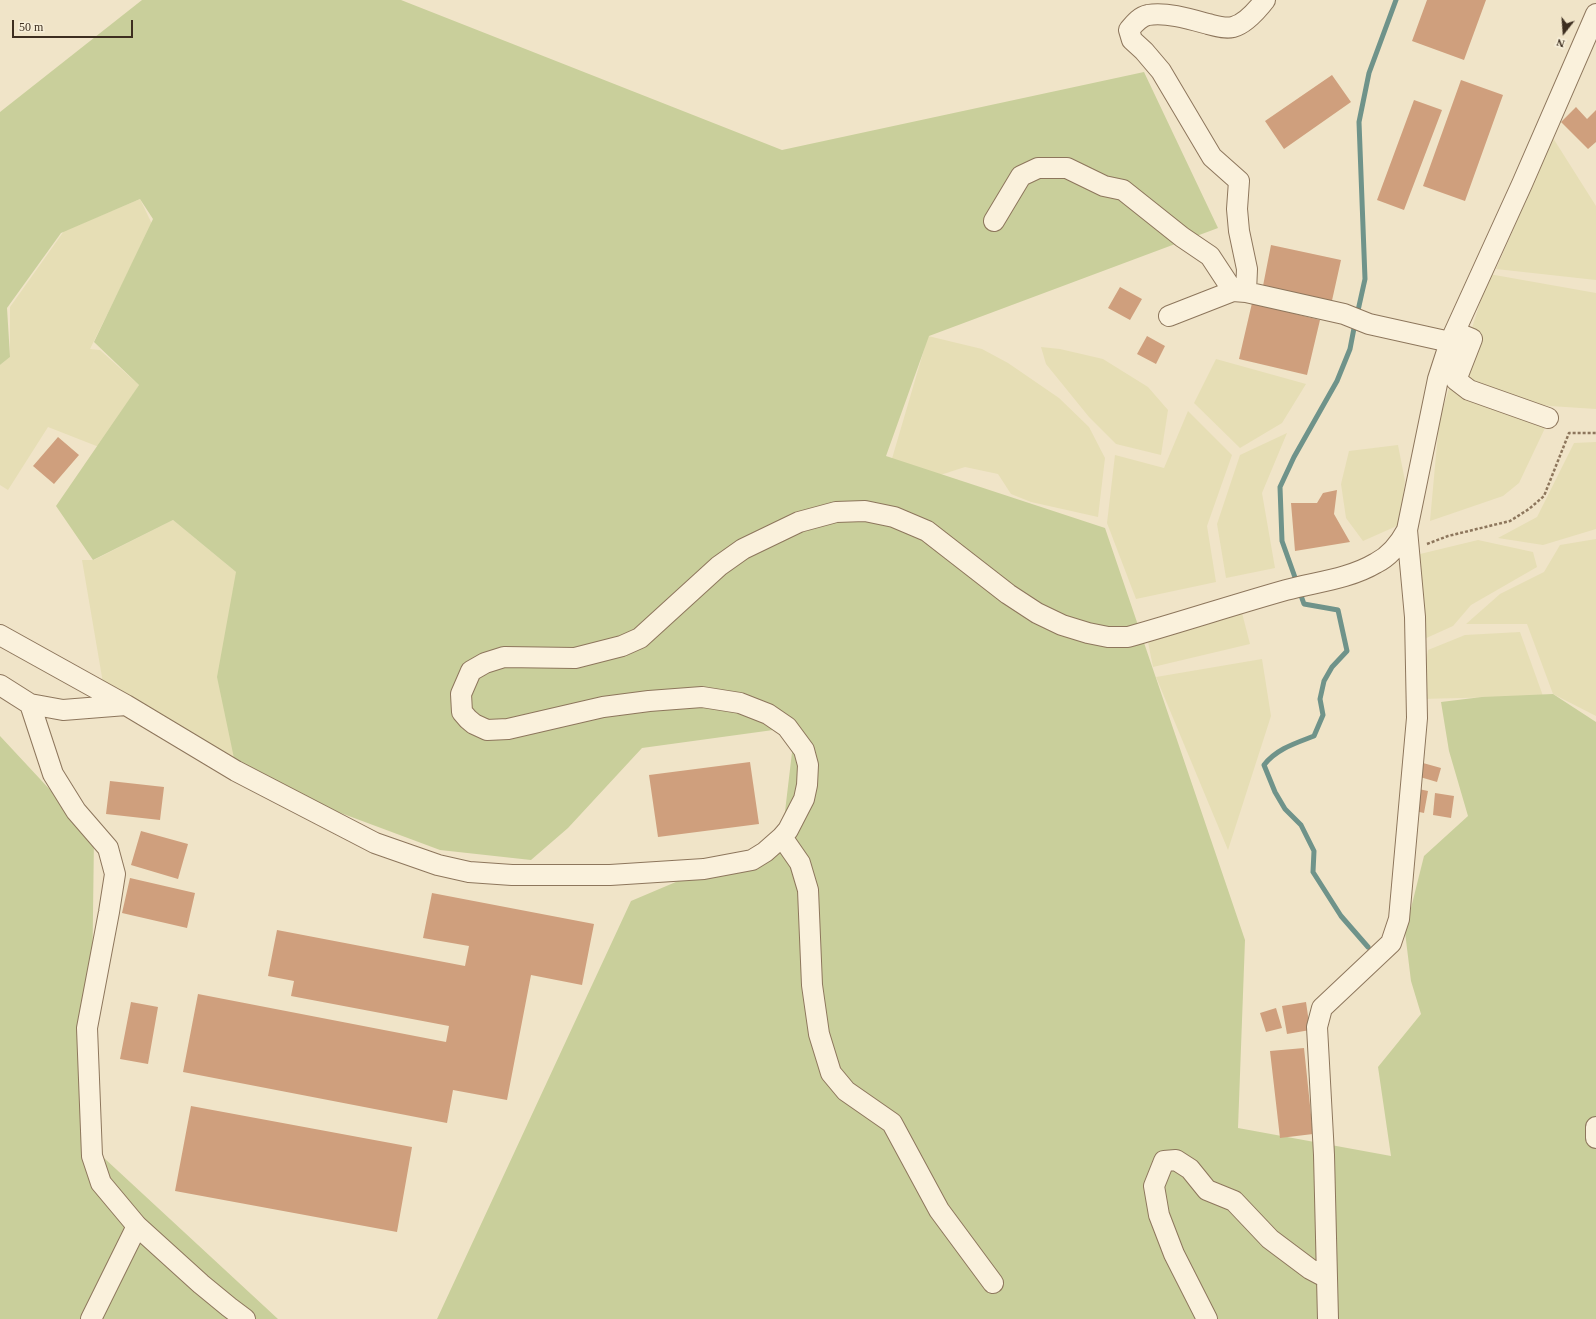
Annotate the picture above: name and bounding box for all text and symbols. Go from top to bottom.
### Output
scale bar [14,12,135,38]
north arrow [1544,12,1584,52]
text: 50 m [19,20,43,34]
text: N [1555,37,1566,50]

